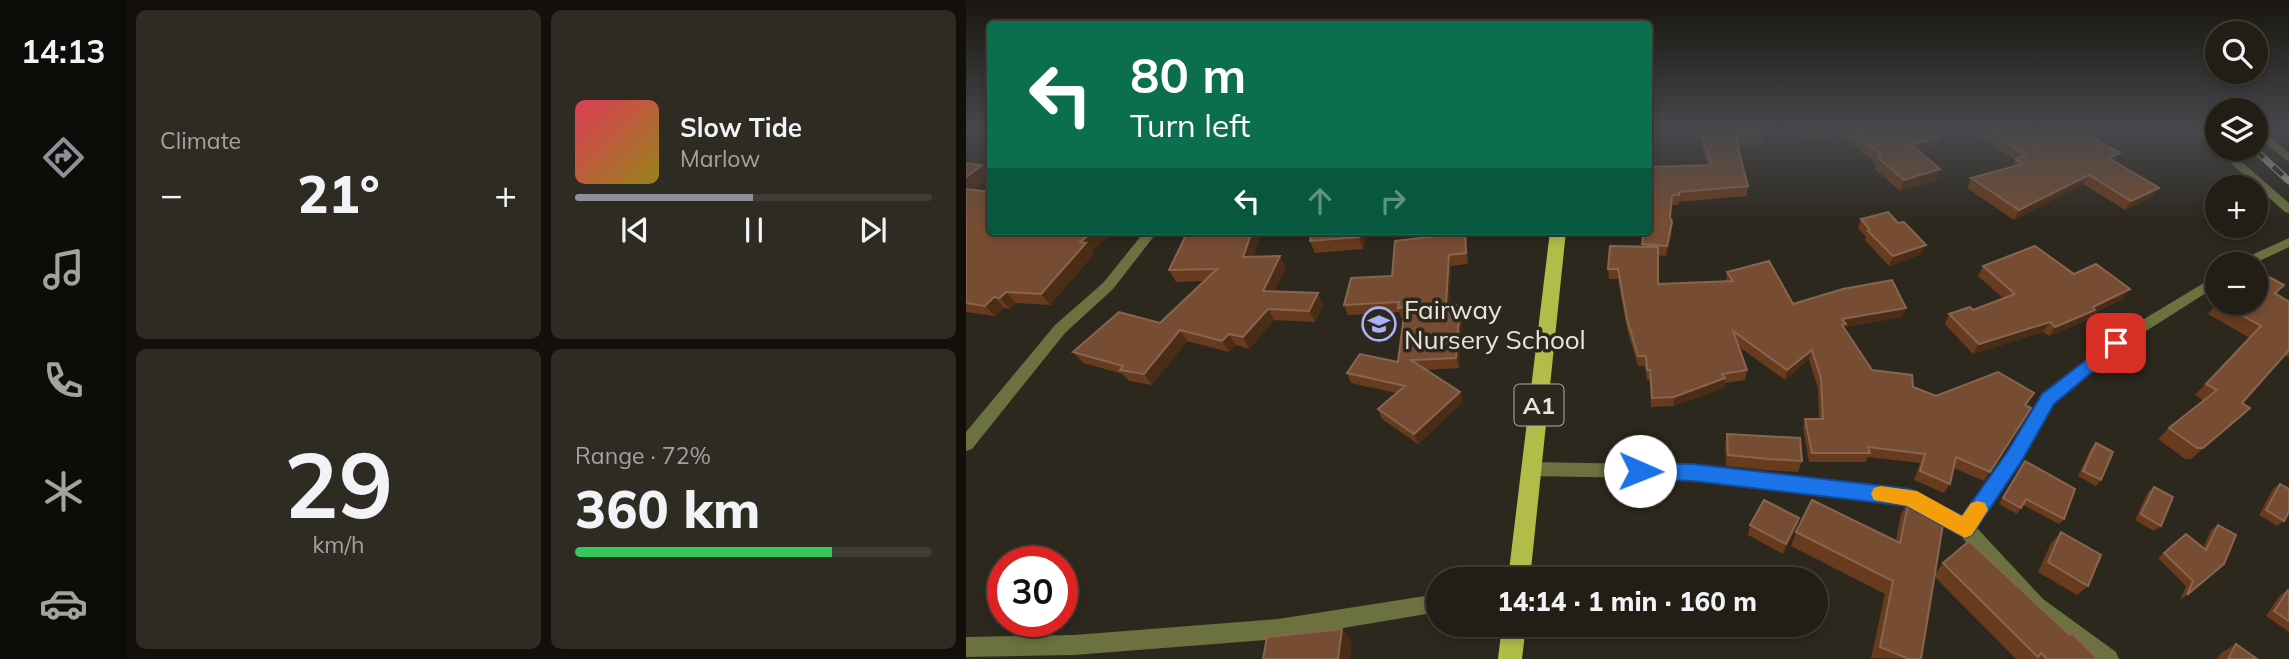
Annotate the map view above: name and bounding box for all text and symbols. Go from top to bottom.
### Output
map controls [2205,21,2268,315]
button: search [2205,21,2268,84]
text: 14:13 [21,31,105,71]
text: 80 m [1130,44,1246,105]
icon: left [1015,49,1106,140]
button: layers [2205,98,2268,161]
text: Turn left [1130,105,1250,145]
text: Slow Tide [680,111,802,144]
text: Climate [160,126,241,155]
icon: directions [39,133,88,182]
text: Marlow [680,144,760,173]
text: 21° [297,161,380,226]
text: − [160,170,183,218]
text: + [494,170,517,218]
button: + [2205,175,2268,238]
icon: left [1228,182,1266,220]
icon: ahead [1301,182,1339,220]
icon: right [1374,182,1412,220]
icon: previous [616,211,654,249]
icon: pause [735,211,773,249]
icon: next [854,211,892,249]
icon: music [39,245,88,294]
button: − [2205,252,2268,315]
place label: Fairway Nursery School [1404,293,1586,356]
school or university icon: Fairway Nursery School [1360,305,1398,343]
pin [2086,313,2146,373]
icon: arrive [2097,324,2135,362]
icon: phone [39,356,88,405]
road number: A1 [1514,384,1564,426]
text: 29 [284,427,393,541]
position arrow [1603,434,1677,508]
text: Range · 72% [575,441,711,470]
icon: climate [39,467,88,516]
text: 360 km [575,476,760,541]
text: km/h [312,530,365,559]
speed limit sign: 30 [987,546,1078,637]
icon: car [39,579,88,628]
text: 14:14 · 1 min · 160 m [1497,585,1757,618]

